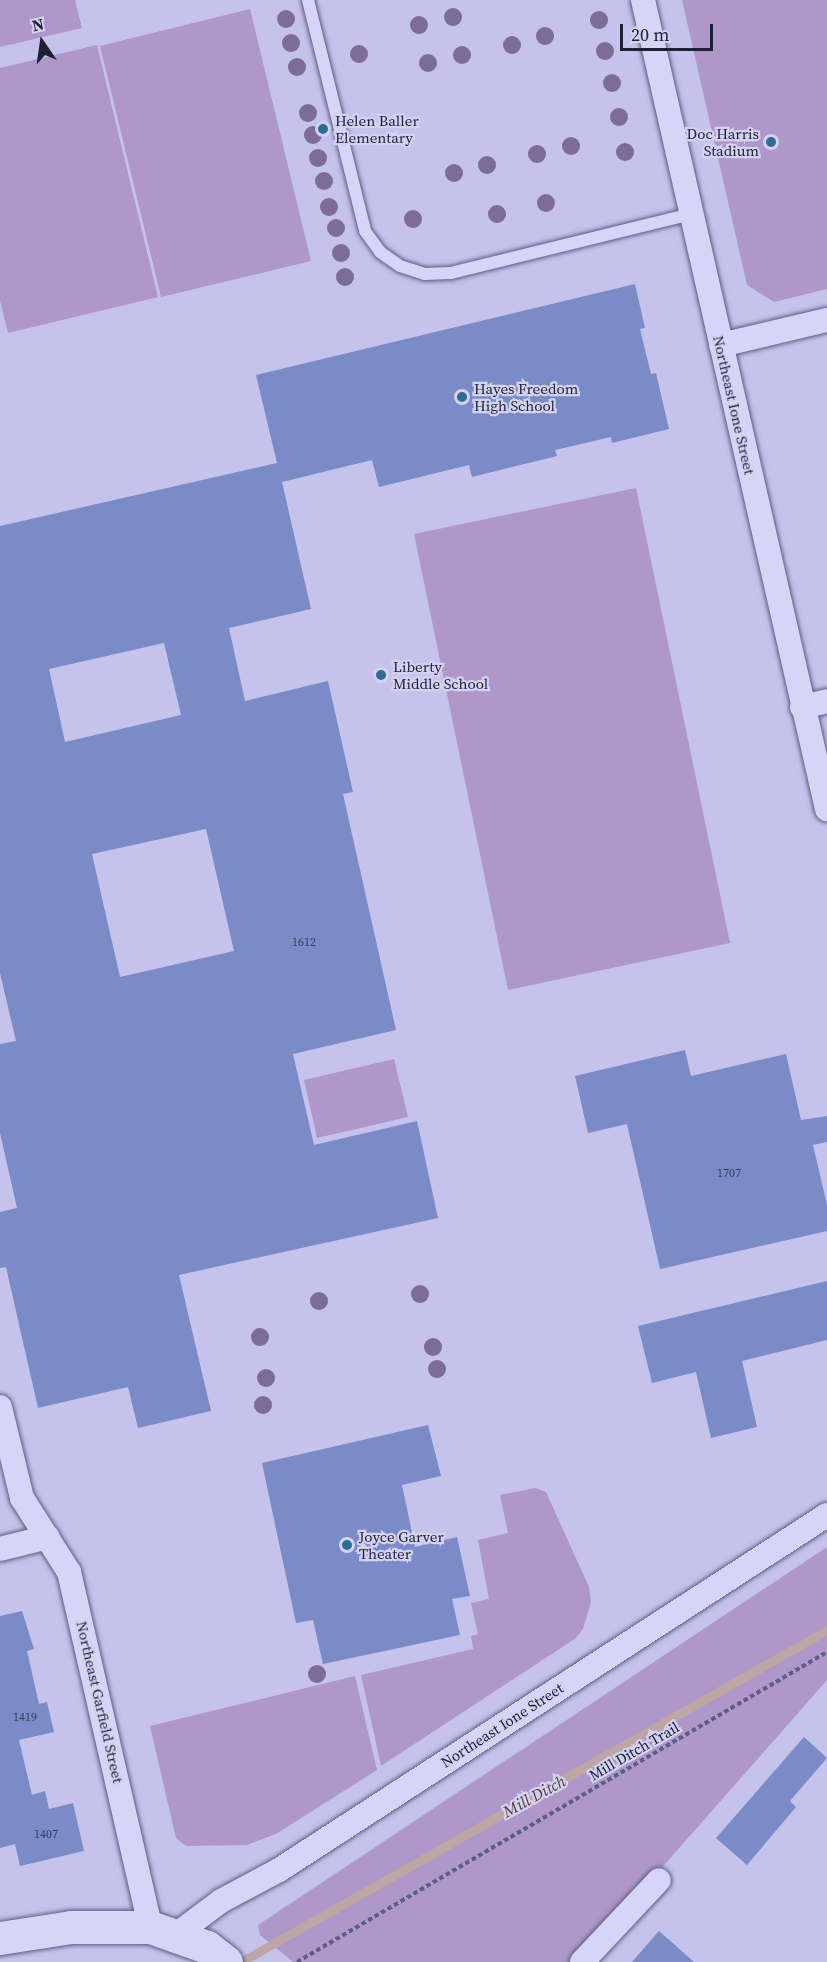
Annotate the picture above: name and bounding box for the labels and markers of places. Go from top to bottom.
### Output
place label: Helen Baller Elementary [335,111,419,146]
marker: Helen Baller Elementary [316,122,330,136]
place label: Doc Harris Stadium [687,124,759,159]
marker: Doc Harris Stadium [764,135,778,149]
place label: Hayes Freedom High School [474,379,578,414]
marker: Hayes Freedom High School [455,390,469,404]
place label: Liberty Middle School [393,657,488,692]
marker: Liberty Middle School [374,668,388,682]
place label: Joyce Garver Theater [359,1527,444,1562]
marker: Joyce Garver Theater [340,1538,354,1552]

